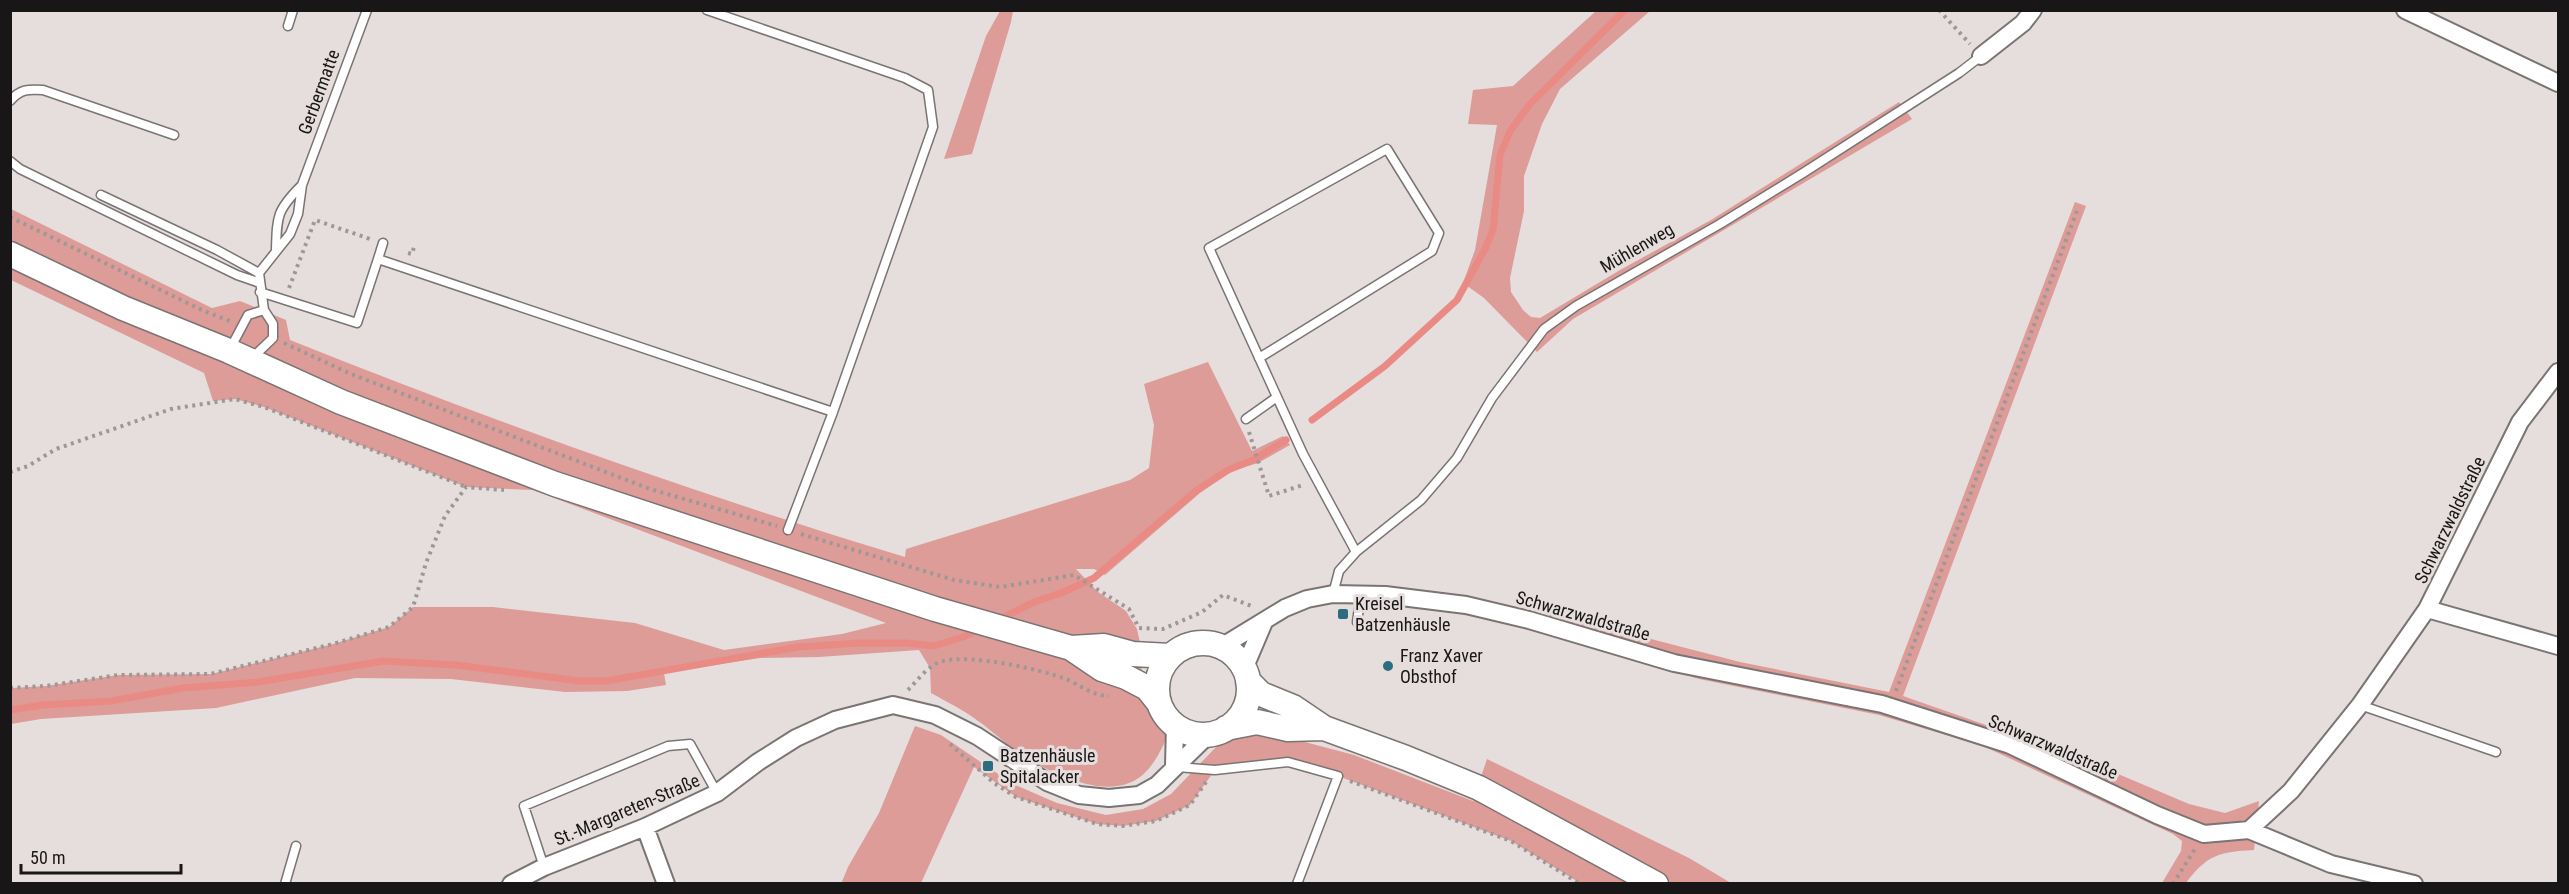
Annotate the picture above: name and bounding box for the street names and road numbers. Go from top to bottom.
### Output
street label: Gerbermatte [294,47,344,137]
street label: Mühlenweg [1596,218,1677,277]
street label: Schwarzwaldstraße [2410,453,2489,587]
street label: Schwarzwaldstraße [1514,586,1653,645]
street label: Schwarzwaldstraße [1985,710,2121,783]
street label: St.-Margareten-Straße [551,769,703,850]

